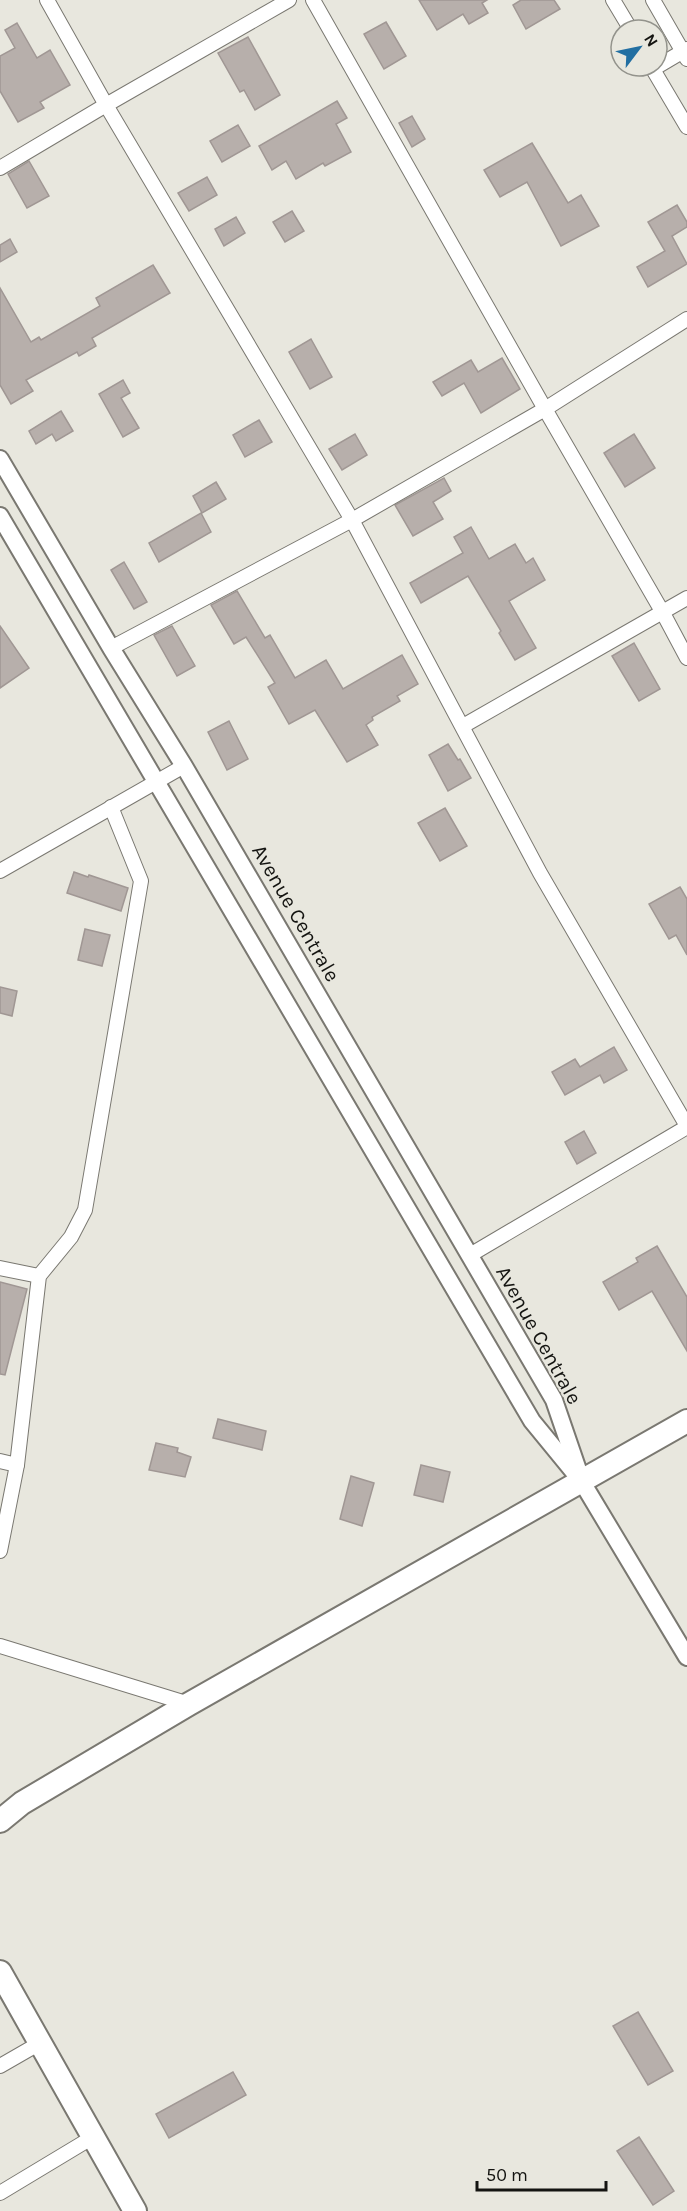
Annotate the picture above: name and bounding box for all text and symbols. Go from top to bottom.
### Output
north arrow [609,18,669,78]
text: N [640,30,662,50]
street label: Avenue Centrale [247,840,345,986]
street label: Avenue Centrale [491,1262,587,1408]
scale bar [477,2154,606,2192]
text: 50 m [486,2164,528,2186]

